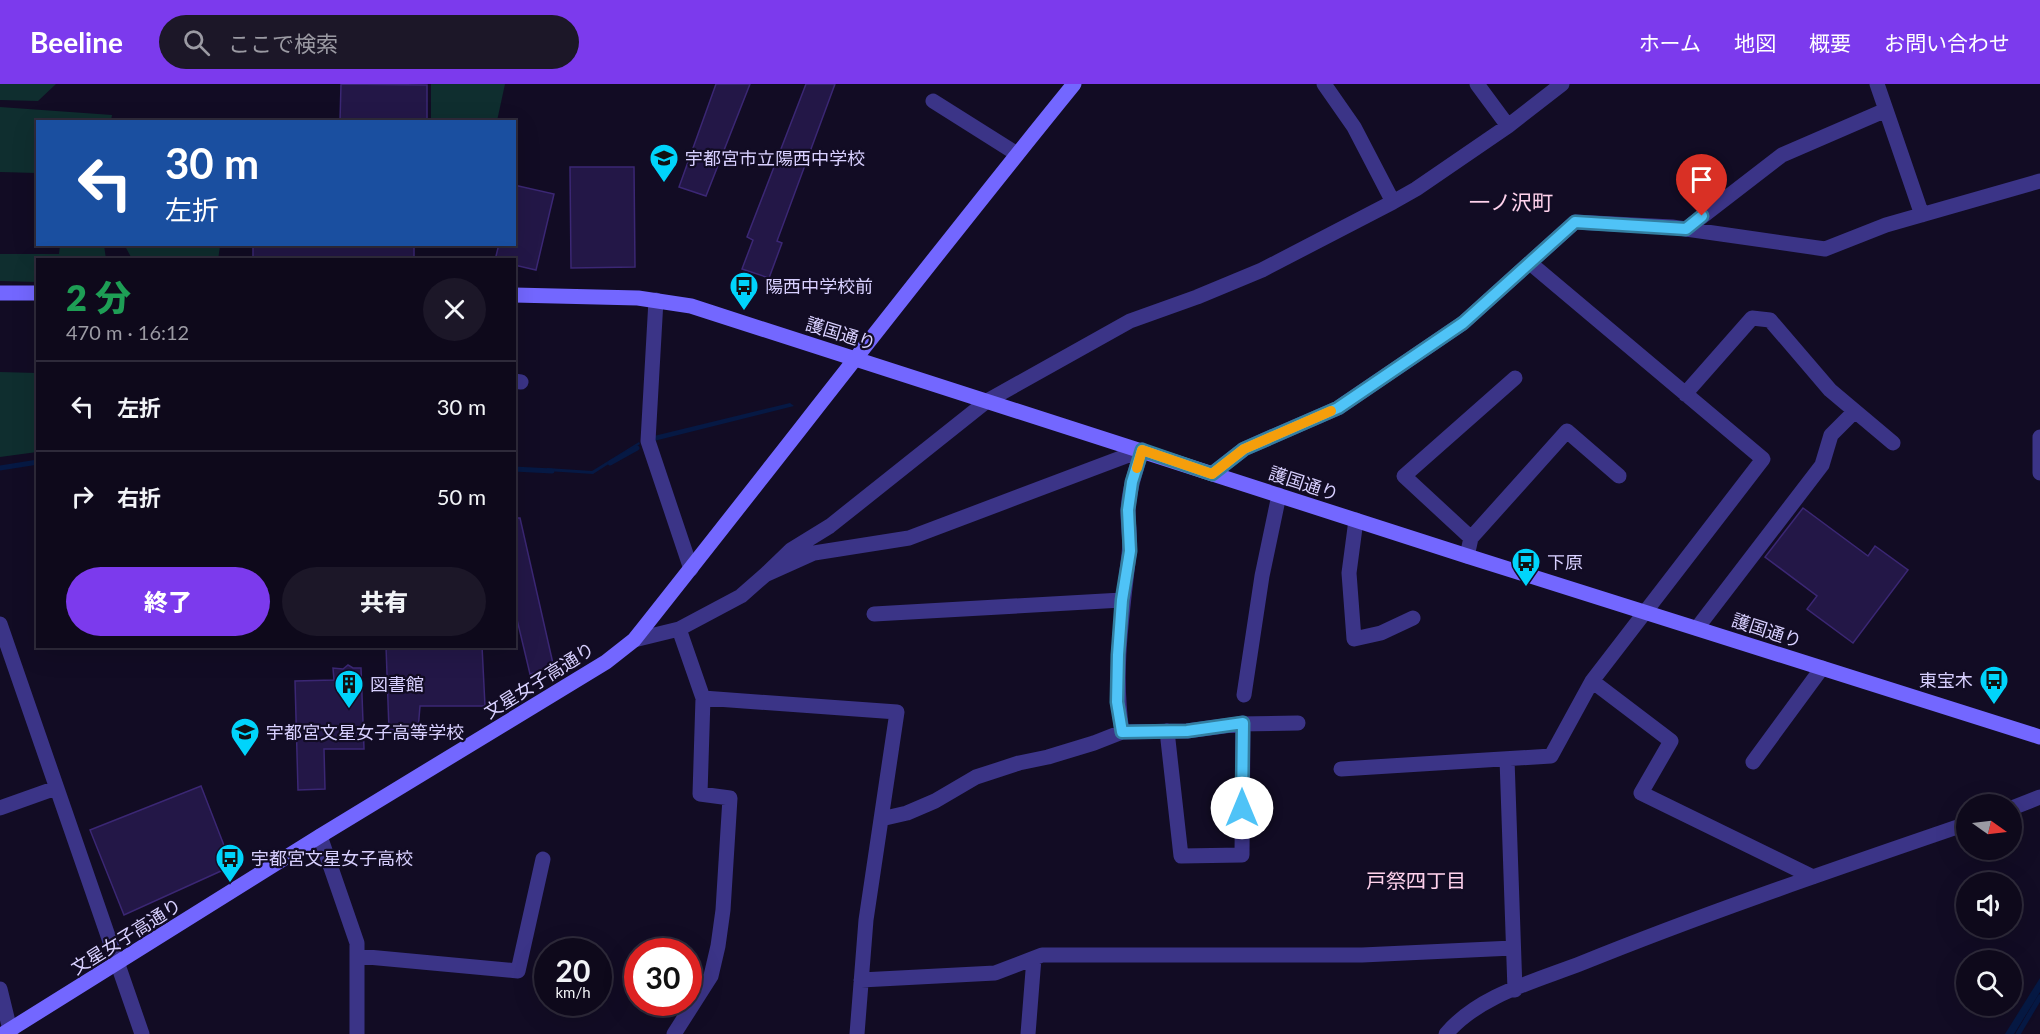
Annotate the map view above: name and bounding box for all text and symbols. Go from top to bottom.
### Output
search box [159,15,579,69]
text: Beeline [30,25,123,59]
icon: search [180,26,213,59]
text: ここで検索 [228,30,338,57]
text: ホーム [1639,30,1701,55]
text: 地図 [1734,30,1776,55]
text: 概要 [1809,30,1851,55]
text: お問い合わせ [1884,30,2010,55]
text: 30 m [165,138,259,188]
school or university icon: 宇都宮市立陽西中学校 [648,142,680,184]
icon: left [66,144,144,222]
place label: 宇都宮市立陽西中学校 [685,147,865,169]
pin [1676,154,1727,216]
icon: arrive [1685,163,1718,196]
district label: 一ノ沢町 [1469,189,1553,214]
text: 左折 [165,193,219,226]
bus stop icon: 陽西中学校前 [728,270,760,312]
text: 2 分 [66,275,131,319]
place label: 陽西中学校前 [765,275,873,297]
button: close [423,278,486,341]
street label: 護国通り [803,312,879,354]
text: 470 m · 16:12 [66,320,189,344]
icon: left [66,390,99,423]
text: 30 m [437,393,486,420]
text: 左折 [117,394,161,421]
street label: 護国通り [1266,461,1342,505]
icon: right [66,480,99,513]
text: 50 m [437,483,486,510]
text: 右折 [117,484,161,511]
bus stop icon: 下原 [1510,546,1542,588]
place label: 下原 [1547,551,1583,573]
button: 終了 [66,567,270,636]
button: 共有 [282,567,486,636]
street label: 護国通り [1729,608,1805,652]
street label: 文星女子高通り [480,637,598,723]
bus stop icon: 東宝木 [1978,664,2010,706]
building icon: 図書館 [333,668,365,710]
place label: 東宝木 [1919,669,1973,691]
place label: 図書館 [370,673,424,695]
school or university icon: 宇都宮文星女子高等学校 [229,716,261,758]
place label: 宇都宮文星女子高等学校 [266,721,464,743]
position arrow [1210,776,1274,840]
north arrow [1956,794,2022,860]
map controls [1956,794,2022,1016]
bus stop icon: 宇都宮文星女子高校 [214,842,246,884]
place label: 宇都宮文星女子高校 [251,847,413,869]
district label: 戸祭四丁目 [1366,868,1466,892]
button: sound [1956,872,2022,938]
street label: 文星女子高通り [67,893,185,979]
speed limit sign: 30 [624,938,702,1016]
button: search [1956,950,2022,1016]
text: 20 [556,952,590,988]
text: km/h [555,983,591,1001]

